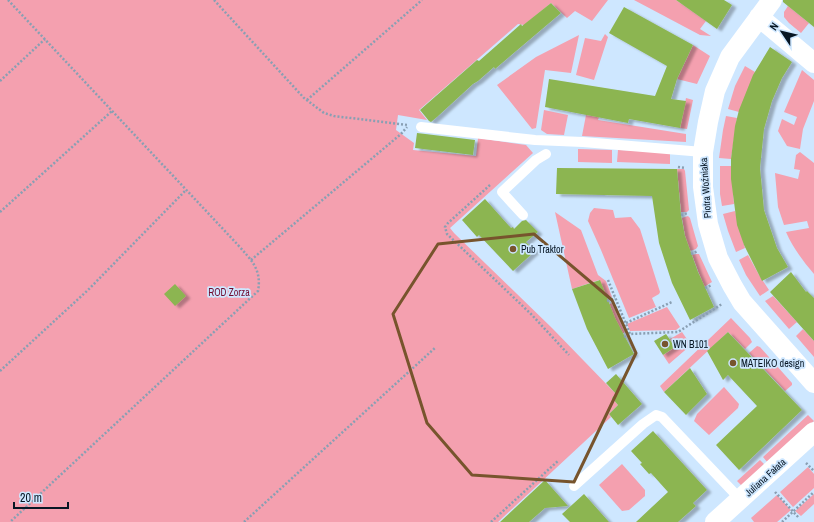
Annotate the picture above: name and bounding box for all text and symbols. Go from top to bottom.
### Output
north arrow [762,12,802,52]
text: N [766,20,781,33]
street label: Piotra Woźniaka [697,157,714,219]
place label: Pub Traktor [521,243,564,256]
marker: Pub Traktor [508,244,518,254]
park label: ROD Zorza [208,286,250,299]
place label: WN B101 [673,338,709,351]
marker: WN B101 [660,339,670,349]
place label: MATEIKO design [741,357,804,370]
marker: MATEIKO design [728,358,738,368]
street label: Juliana Fałata [742,455,789,499]
scale bar [14,484,68,510]
text: 20 m [20,490,42,506]

